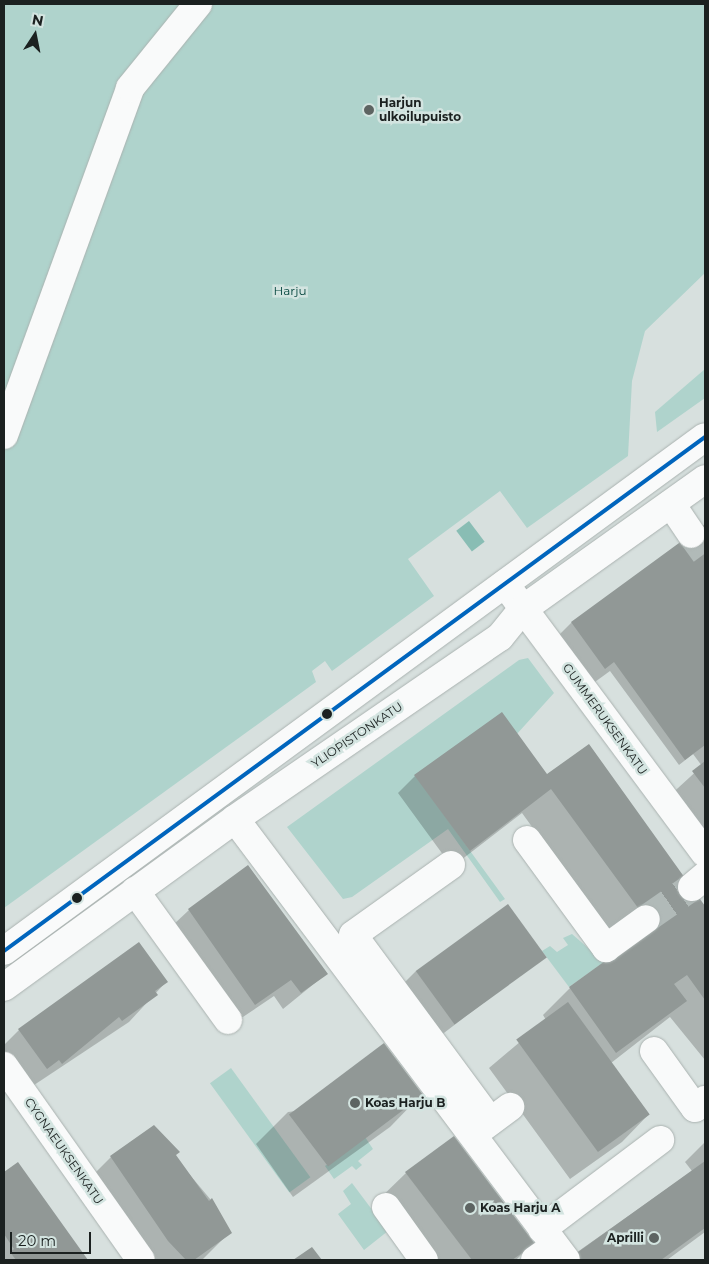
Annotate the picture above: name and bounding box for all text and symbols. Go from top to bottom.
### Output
north arrow [10,10,60,60]
text: N [31,10,45,30]
place label: Harjun ulkoilupuisto [379,96,461,124]
marker: Harjun ulkoilupuisto [363,104,375,116]
park label: Harju [274,284,306,298]
street label: GUMMERUKSENKATU [560,661,650,777]
street label: YLIOPISTONKATU [309,699,405,771]
unlabelled marker [322,709,332,719]
unlabelled marker [72,893,82,903]
street label: CYGNAEUKSENKATU [22,1095,106,1207]
place label: Koas Harju B [365,1096,445,1110]
marker: Koas Harju B [349,1097,361,1109]
place label: Koas Harju A [480,1201,560,1215]
marker: Koas Harju A [464,1202,476,1214]
scale bar [12,1222,94,1254]
text: 20 m [18,1231,56,1250]
place label: Aprilli [607,1231,644,1245]
marker: Aprilli [648,1232,660,1244]

